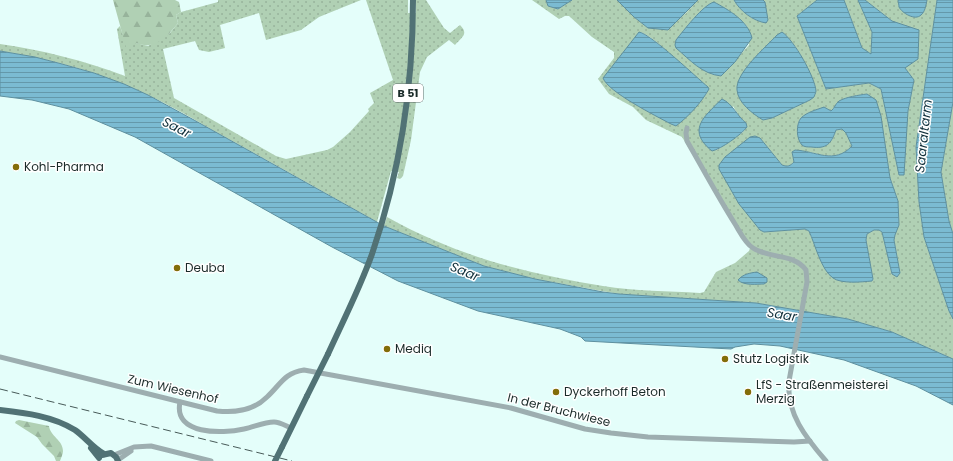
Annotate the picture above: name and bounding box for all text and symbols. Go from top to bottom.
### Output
road number: B 51 [393,84,423,102]
water label: Saaraltarm [910,98,937,174]
water label: Saar [159,112,195,143]
place label: Kohl-Pharma [24,158,104,175]
marker: Kohl-Pharma [11,162,21,172]
water label: Saar [447,257,483,286]
place label: Deuba [185,259,225,276]
marker: Deuba [172,263,182,273]
water label: Saar [766,303,799,326]
place label: Mediq [395,340,432,357]
marker: Mediq [382,344,392,354]
place label: Stutz Logistik [733,350,810,367]
marker: Stutz Logistik [720,354,730,364]
street label: Zum Wiesenhof [126,370,220,407]
place label: LfS - Straßenmeisterei Merzig [756,376,888,407]
place label: Dyckerhoff Beton [564,383,666,400]
marker: Dyckerhoff Beton [551,387,561,397]
marker: LfS - Straßenmeisterei Merzig [743,387,753,397]
street label: In der Bruchwiese [506,389,612,431]

